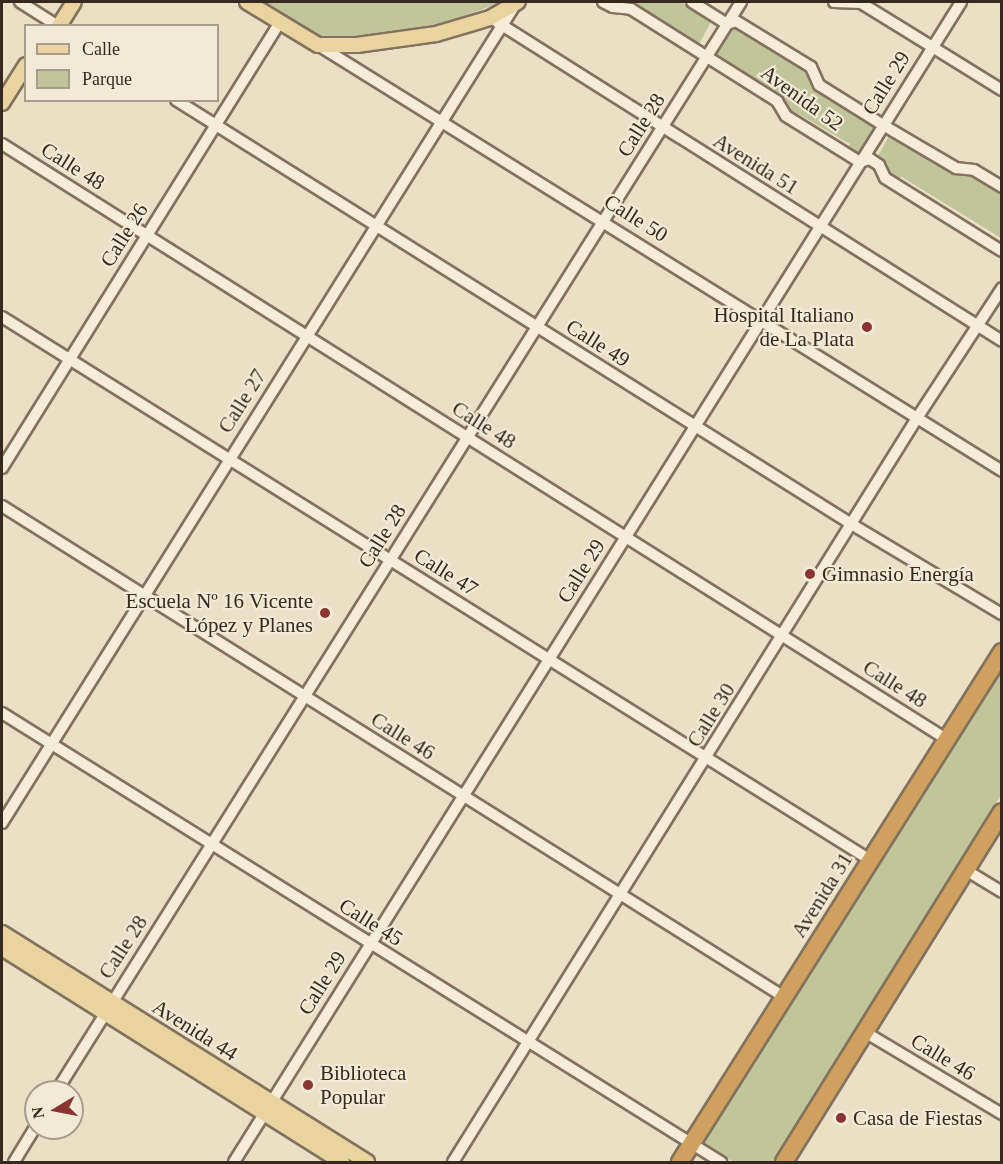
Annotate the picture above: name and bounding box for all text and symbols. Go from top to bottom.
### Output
legend [24,24,219,102]
text: Calle [82,39,120,59]
street label: Calle 29 [857,46,915,120]
street label: Avenida 52 [756,60,848,136]
text: Parque [82,69,132,89]
street label: Calle 28 [612,88,670,162]
street label: Avenida 51 [709,128,803,200]
street label: Calle 48 [36,137,110,195]
street label: Calle 50 [599,189,673,247]
street label: Calle 26 [95,198,153,272]
place label: Hospital Italiano de La Plata [713,302,854,352]
street label: Calle 49 [561,314,635,372]
marker: Hospital Italiano de La Plata [858,318,876,336]
street label: Calle 27 [213,364,271,438]
street label: Calle 48 [447,396,521,454]
street label: Calle 28 [353,499,411,573]
street label: Calle 29 [552,534,610,608]
street label: Calle 47 [409,543,483,601]
place label: Gimnasio Energía [822,561,974,587]
marker: Gimnasio Energía [803,567,817,581]
place label: Escuela Nº 16 Vicente López y Planes [125,588,313,638]
marker: Escuela Nº 16 Vicente López y Planes [318,606,332,620]
street label: Calle 48 [858,655,932,713]
street label: Calle 30 [682,678,740,752]
street label: Calle 46 [366,707,440,765]
street label: Avenida 31 [786,848,858,942]
street label: Calle 45 [334,893,408,951]
street label: Calle 28 [93,911,153,983]
street label: Calle 29 [293,946,351,1020]
street label: Avenida 44 [148,994,242,1066]
street label: Calle 46 [906,1028,980,1086]
place label: Biblioteca Popular [320,1060,406,1110]
marker: Biblioteca Popular [301,1078,315,1092]
north arrow [24,1080,84,1140]
place label: Casa de Fiestas [853,1105,982,1131]
text: N [28,1106,47,1120]
marker: Casa de Fiestas [834,1111,848,1125]

